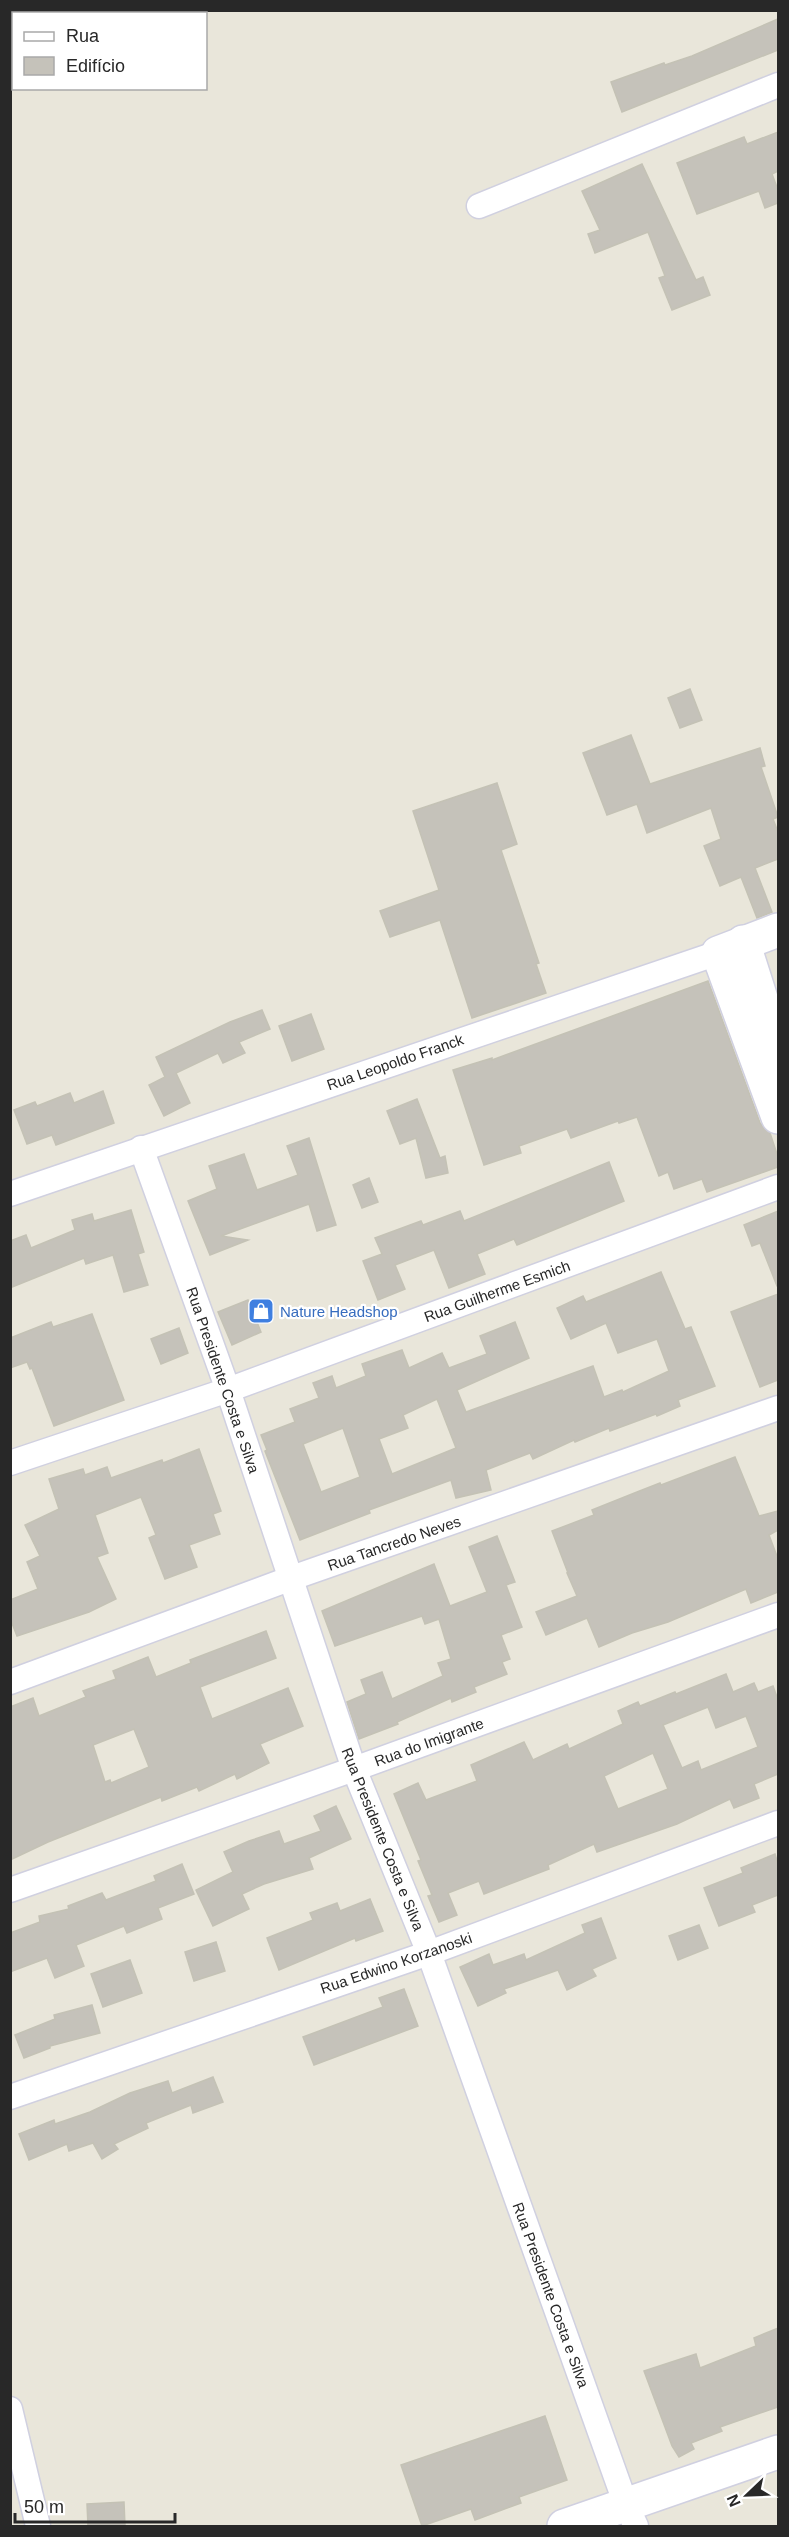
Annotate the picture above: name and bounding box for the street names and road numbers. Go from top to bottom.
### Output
street label: Rua Leopoldo Franck [324,1030,466,1093]
street label: Rua Guilherme Esmich [422,1257,572,1325]
street label: Rua Presidente Costa e Silva [183,1285,263,1476]
street label: Rua Tancredo Neves [325,1512,463,1574]
street label: Rua do Imigrante [372,1714,486,1770]
street label: Rua Presidente Costa e Silva [338,1745,428,1934]
street label: Rua Edwino Korzanoski [318,1929,474,1997]
street label: Rua Presidente Costa e Silva [510,2200,593,2391]

